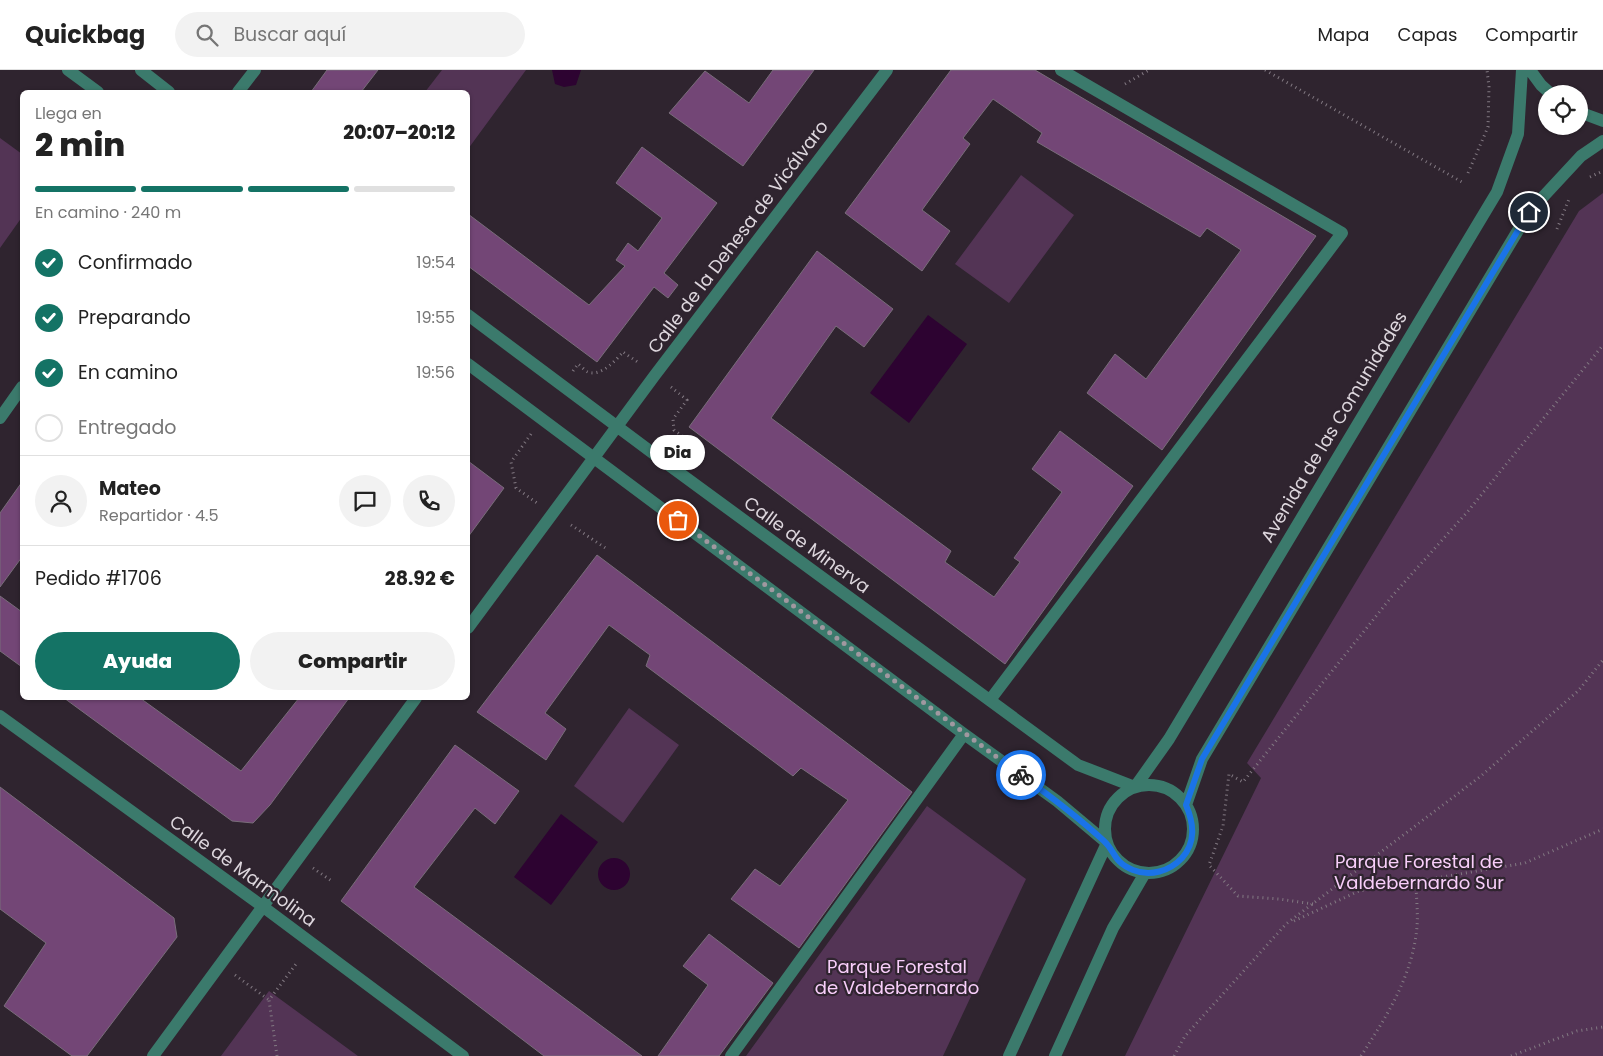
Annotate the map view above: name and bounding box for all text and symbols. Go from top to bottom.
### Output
search box [175,12,525,57]
text: Quickbag [25,18,145,51]
icon: search [193,21,221,49]
text: Buscar aquí [233,21,346,48]
text: Mapa [1317,22,1370,47]
text: Capas [1398,22,1457,47]
text: Compartir [1485,22,1578,47]
map controls [1538,85,1588,135]
button: locate [1538,85,1588,135]
text: Llega en [35,102,102,125]
street label: Calle de la Dehesa de Vicálvaro [642,115,834,358]
text: 20:07–20:12 [343,119,455,146]
text: 2 min [35,122,125,167]
pin [1508,191,1550,233]
icon: home [1515,198,1543,226]
text: En camino · 240 m [35,201,181,224]
icon: check [35,249,63,277]
text: Confirmado [78,249,192,276]
text: 19:54 [416,251,455,274]
icon: check [35,304,63,332]
text: Preparando [78,304,191,331]
text: 19:55 [416,306,455,329]
street label: Avenida de las Comunidades [1254,306,1413,547]
icon: check [35,359,63,387]
text: En camino [78,359,178,386]
text: 19:56 [416,361,455,384]
text: Entregado [78,414,176,441]
callout: Dia [650,435,706,470]
text: Dia [664,441,691,464]
button: person [35,475,87,527]
text: Mateo [99,475,161,502]
button: chat [339,475,391,527]
button: phone [403,475,455,527]
street label: Calle de Minerva [739,490,876,599]
pin [657,499,699,541]
text: Repartidor · 4.5 [99,504,218,527]
icon: bag [664,506,692,534]
text: Pedido #1706 [35,565,162,592]
text: 28.92 € [385,565,455,592]
button: Ayuda [35,632,240,690]
button: Compartir [250,632,455,690]
courier [996,750,1046,800]
icon: bike [1007,761,1035,789]
street label: Calle de Marmolina [165,809,322,932]
park label: Parque Forestal de Valdebernardo Sur [1334,849,1504,895]
park label: Parque Forestal de Valdebernardo [815,954,979,1000]

